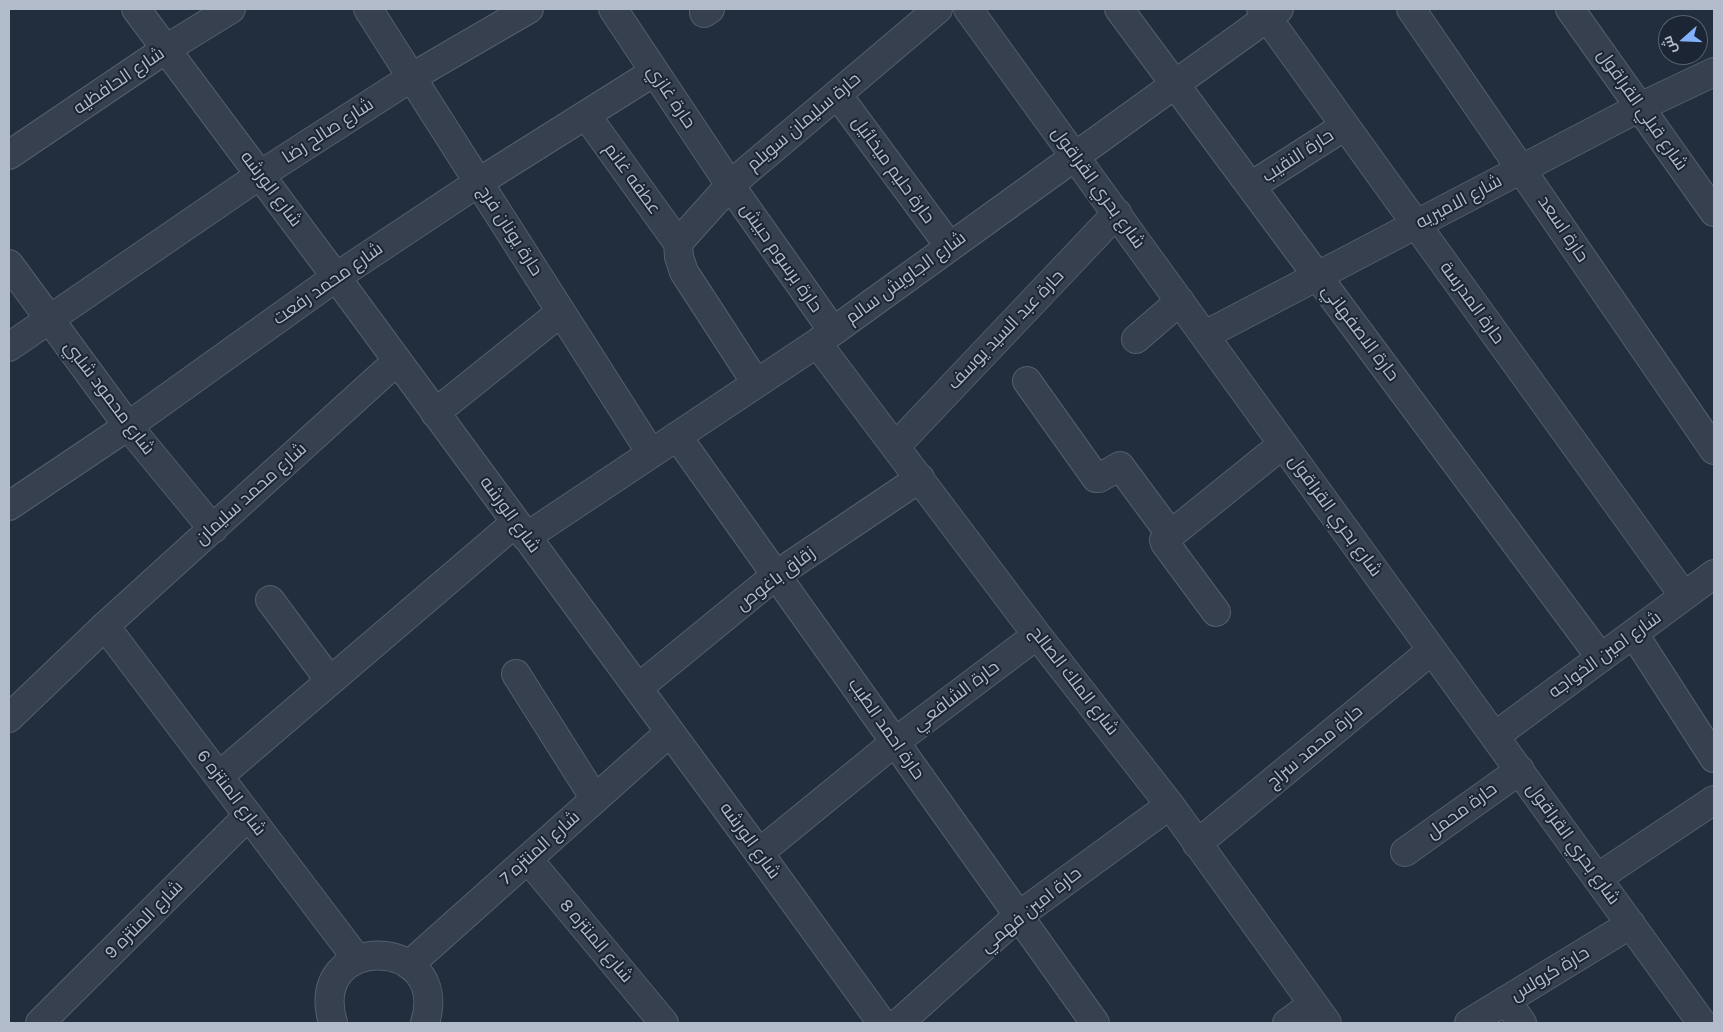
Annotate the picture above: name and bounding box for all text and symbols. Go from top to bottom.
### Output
north arrow [1658,15,1708,65]
street label: شارع الحافظيه [69,43,169,119]
street label: شارع قبلي القراقول [1592,45,1692,175]
street label: حارة غازي [642,61,700,133]
street label: حارة سليمان سويلم [743,68,865,176]
street label: شارع صالح رضا [278,93,378,169]
street label: حارة حليم ميخائيل [847,112,939,228]
street label: شارع بحري القراقول [1047,123,1149,253]
street label: حارة النقيب [1258,125,1338,187]
street label: عطفه غانم [599,139,665,219]
street label: شارع الورشه [235,147,307,231]
street label: شارع الاميريه [1412,170,1506,234]
street label: حارة يونان فرج [473,182,547,280]
street label: حارة اسعد [1533,192,1593,266]
street label: حارة برسوم حبيش [735,199,827,317]
street label: شارع الجاويش سالم [842,227,970,329]
street label: شارع محمد رفعت [269,238,387,330]
street label: حارة المدرسة [1435,258,1509,348]
street label: حارة عبد السيد يوسف [943,266,1069,394]
street label: حارة الاصفهاني [1317,280,1403,386]
street label: شارع محمود شلبي [59,337,159,459]
street label: شارع محمد سليمان [191,438,311,550]
street label: شارع بحري القراقول [1284,451,1386,581]
street label: شارع الورشه [475,473,545,557]
street label: زقاق باغوص [732,542,820,616]
street label: شارع امين الخواجه [1544,607,1666,703]
street label: شارع الملك الصالح [1025,622,1123,740]
street label: حارة الشافعي [908,656,1004,736]
street label: حارة احمد الطيب [843,674,929,784]
street label: حارة محمد سراج [1263,701,1367,793]
street label: شارع المنتزه 6 [192,746,270,840]
street label: حارة محمل [1422,778,1502,844]
street label: شارع بحري القراقول [1522,779,1624,909]
street label: شارع الورشه [715,799,785,883]
street label: شارع المنتزه 7 [496,806,584,890]
street label: حارة امين فهمي [976,863,1086,957]
street label: شارع المنتزه 9 [100,876,188,964]
street label: شارع المنتزه 8 [555,895,637,987]
street label: حارة كرولس [1506,942,1594,1006]

